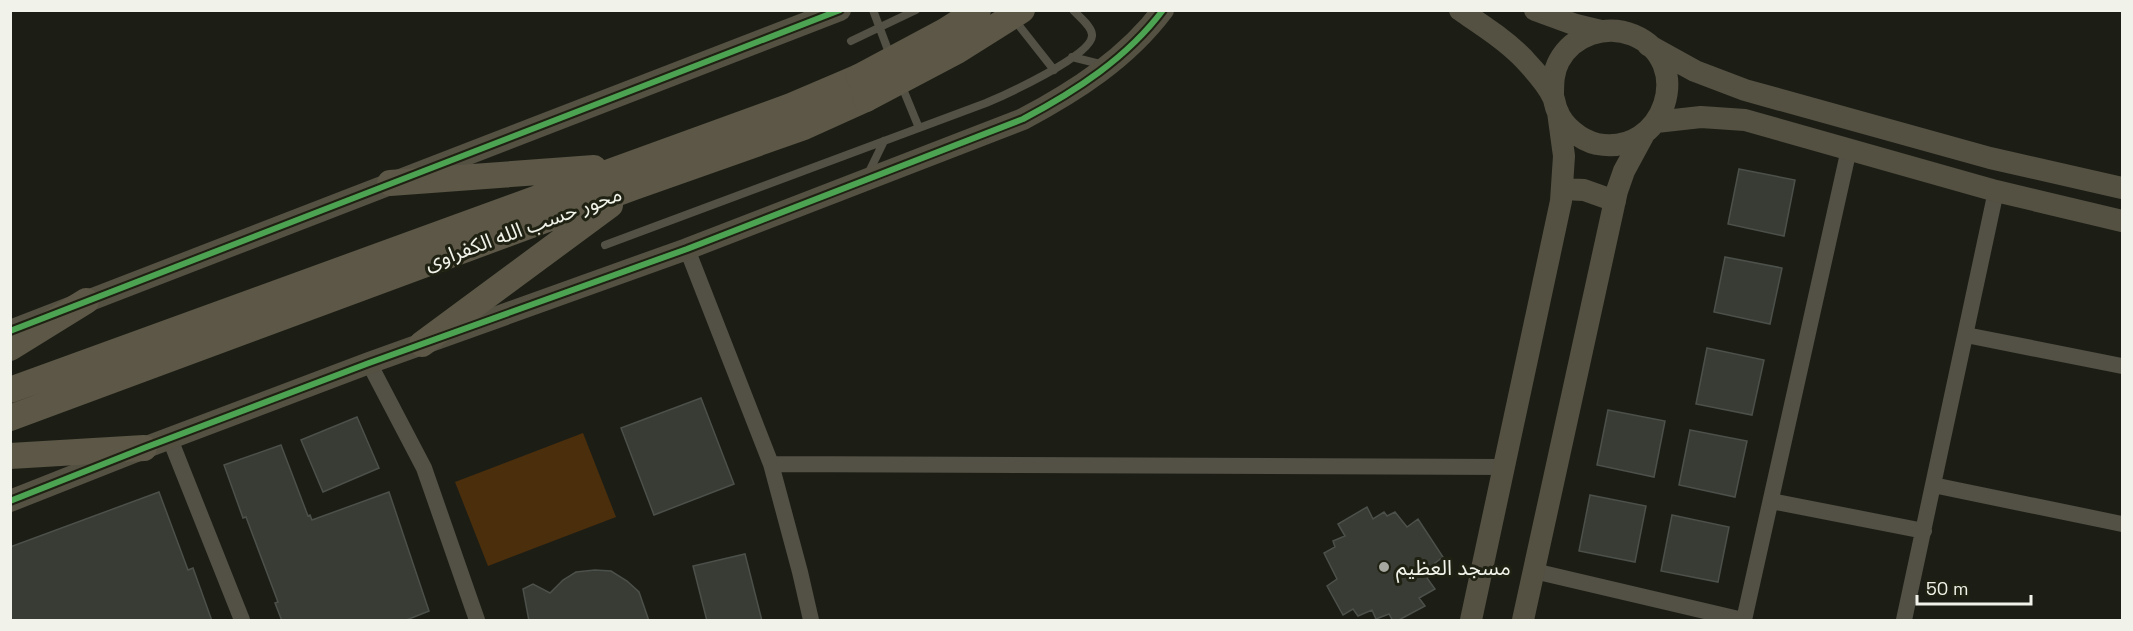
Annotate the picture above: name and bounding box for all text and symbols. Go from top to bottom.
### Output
street label: محور حسب الله الكفراوى [421,180,625,276]
place label: مسجد العظيم [1396,554,1511,583]
marker: مسجد العظيم [1377,560,1391,574]
scale bar [1917,568,2031,606]
text: 50 m [1926,577,1968,600]

